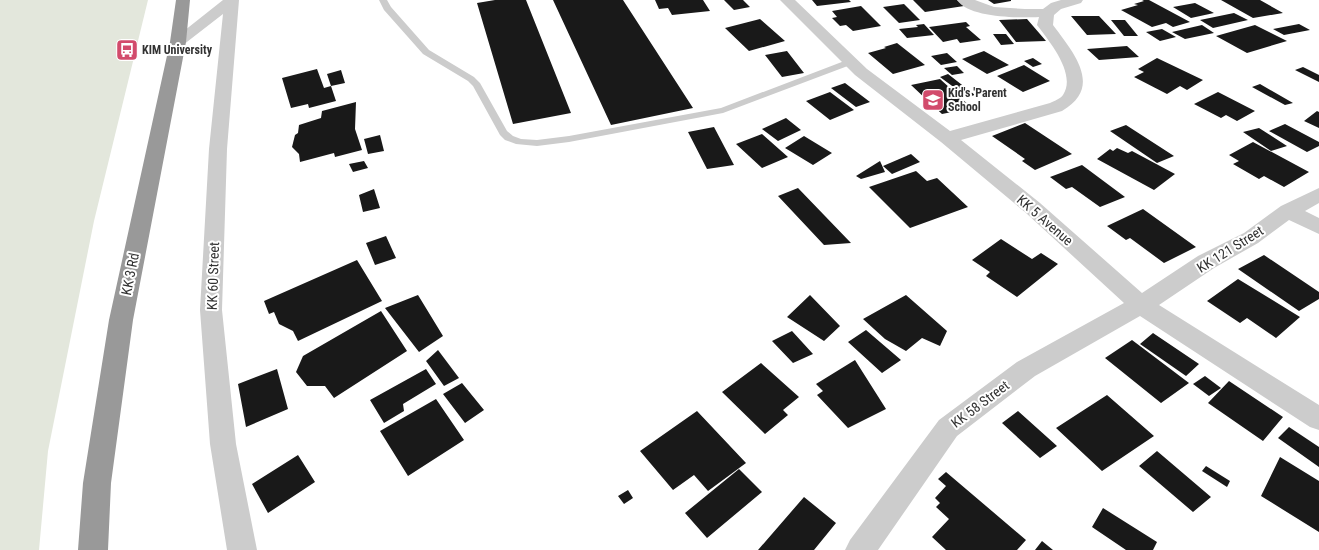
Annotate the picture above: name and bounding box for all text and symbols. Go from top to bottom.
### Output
bus stop icon: KIM University [114,37,140,63]
place label: KIM University [142,43,213,57]
place label: Kid's 'Parent School [948,86,1007,114]
school or university icon: Kid's 'Parent School [920,87,946,113]
street label: KK 5 Avenue [1014,191,1077,249]
street label: KK 121 Street [1194,222,1266,276]
street label: KK 60 Street [204,242,222,310]
street label: KK 3 Rd [118,251,142,297]
street label: KK 58 Street [948,377,1012,431]

